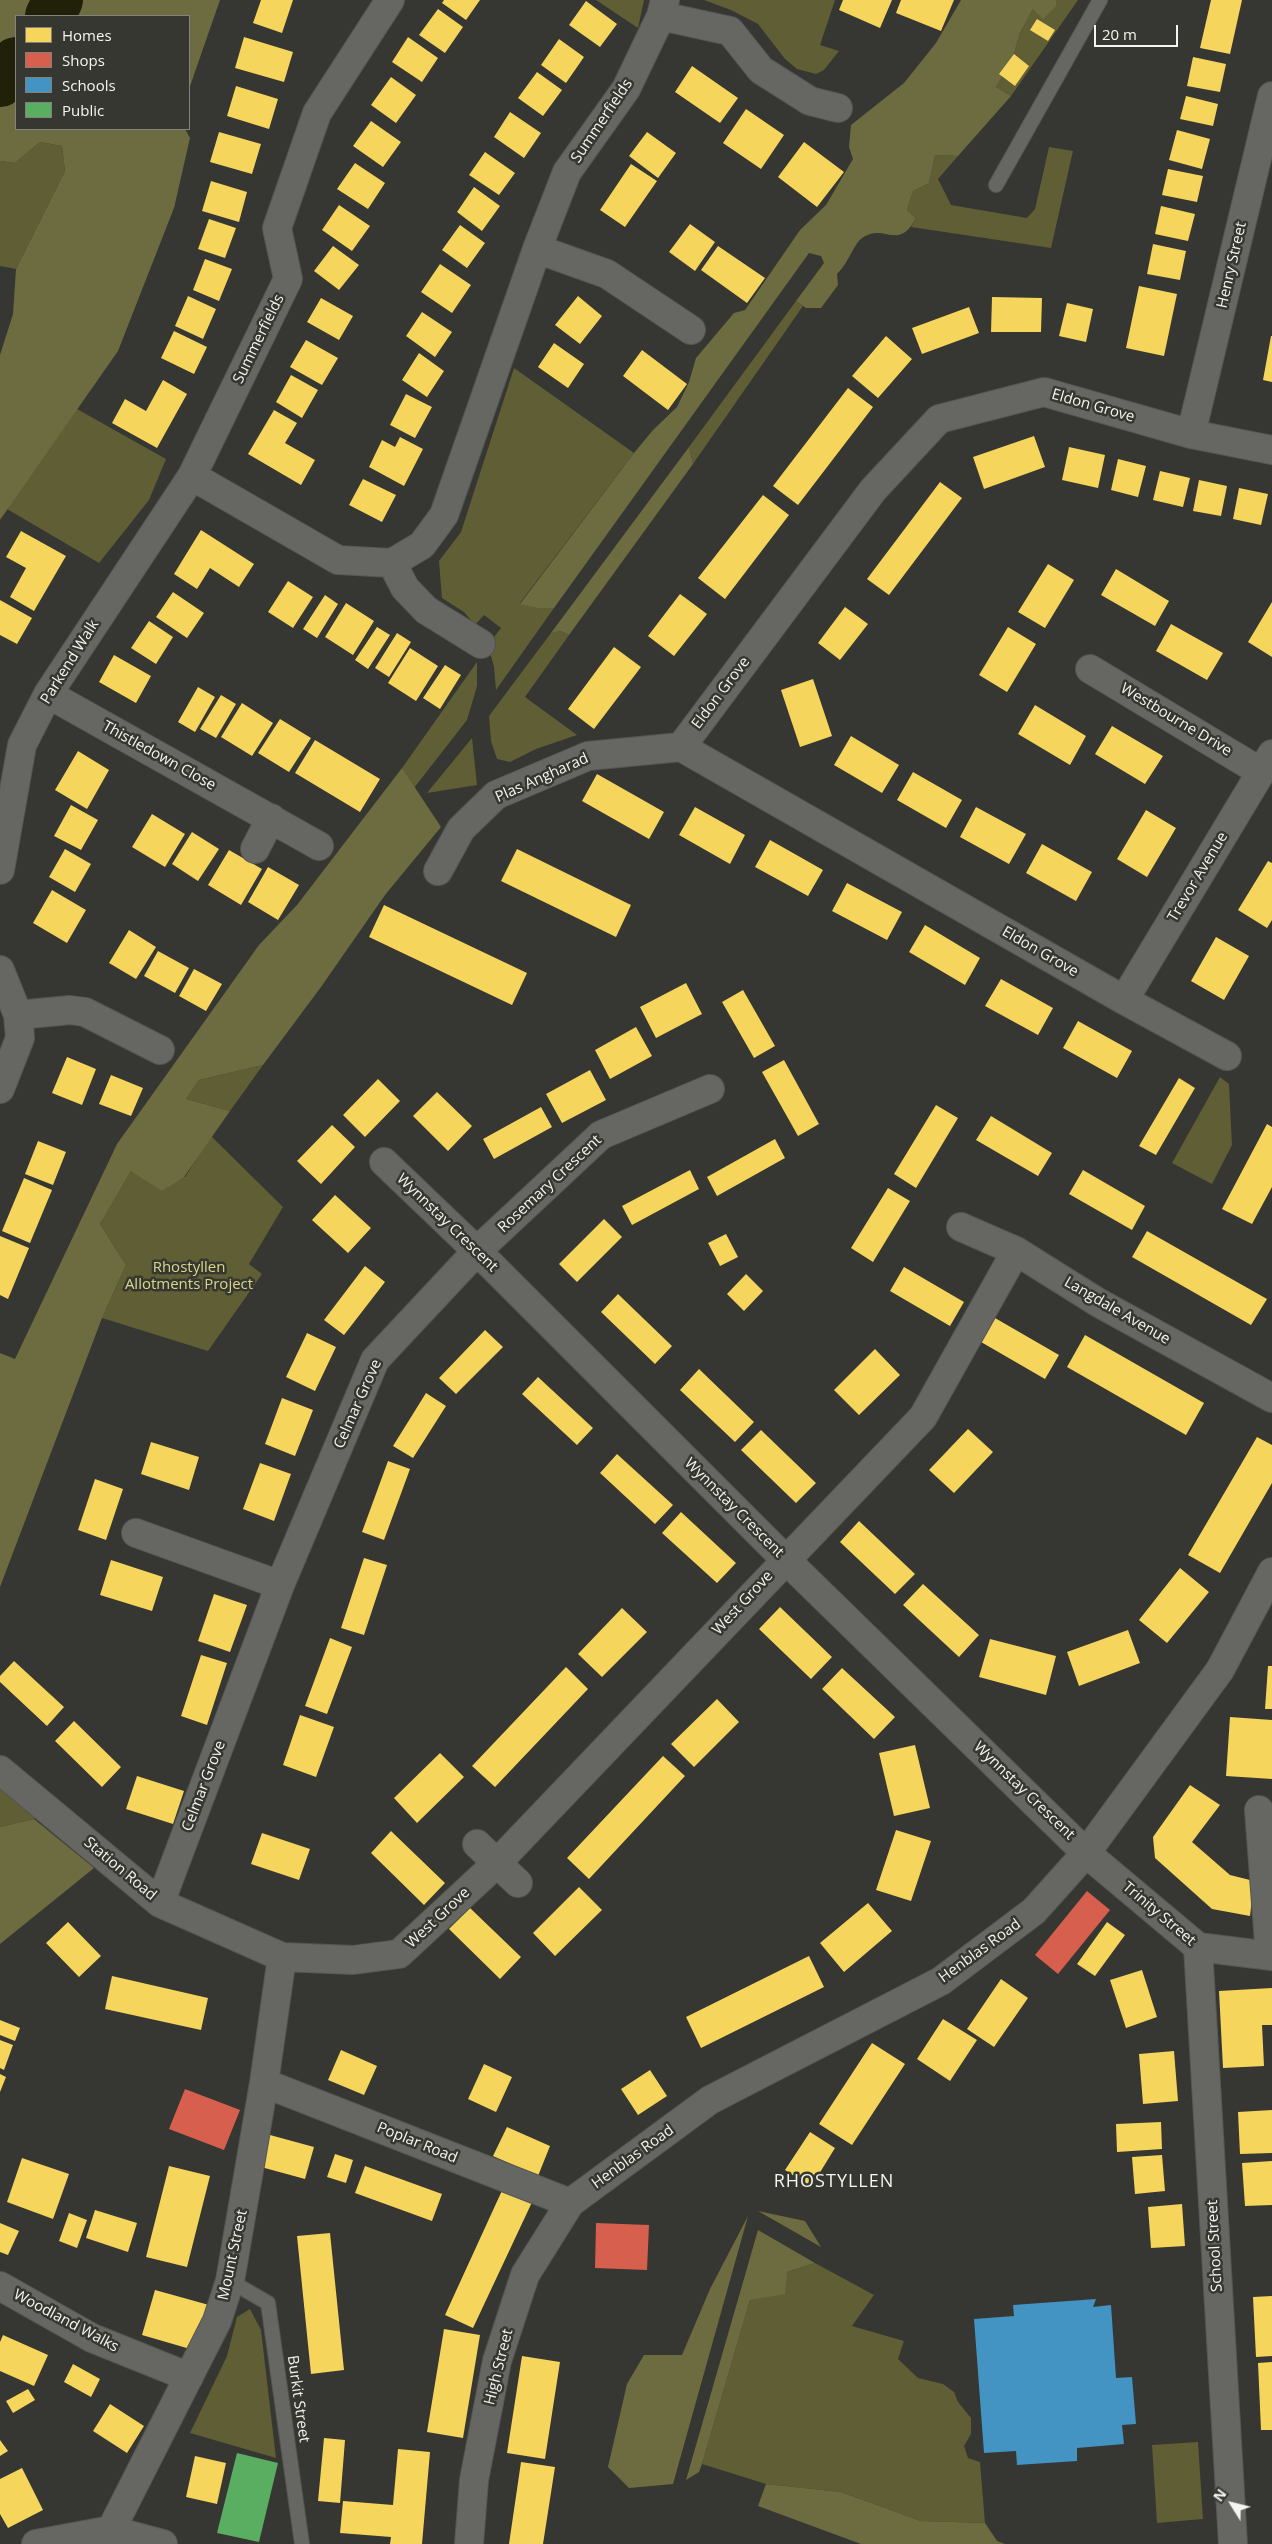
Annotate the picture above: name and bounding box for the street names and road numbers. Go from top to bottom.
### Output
street label: Summerfields [567,76,637,166]
street label: Henry Street [1213,220,1251,310]
street label: Summerfields [230,291,288,387]
street label: Eldon Grove [1049,386,1137,426]
street label: Parkend Walk [37,617,103,707]
street label: Eldon Grove [688,653,754,733]
street label: Westbourne Drive [1117,680,1235,760]
street label: Thistledown Close [99,717,219,795]
street label: Plas Angharad [493,749,591,807]
street label: Trevor Avenue [1164,829,1232,925]
street label: Eldon Grove [999,923,1081,981]
street label: Rosemary Crescent [495,1131,605,1237]
street label: Wynnstay Crescent [393,1170,501,1276]
street label: Langdale Avenue [1061,1273,1173,1349]
street label: Celmar Grove [330,1357,386,1451]
street label: Wynnstay Crescent [681,1455,787,1561]
street label: West Grove [709,1567,777,1639]
street label: Celmar Grove [178,1738,230,1834]
street label: Wynnstay Crescent [970,1738,1078,1844]
street label: Station Road [80,1834,160,1904]
street label: Trinity Street [1119,1878,1199,1950]
street label: West Grove [402,1884,474,1952]
street label: Henblas Road [936,1915,1024,1987]
street label: Poplar Road [374,2119,460,2167]
street label: Henblas Road [589,2121,677,2193]
street label: School Street [1204,2199,1226,2293]
street label: Mount Street [215,2208,251,2302]
street label: Woodland Walks [10,2286,122,2356]
street label: High Street [481,2327,517,2407]
street label: Burkit Street [283,2354,313,2444]

